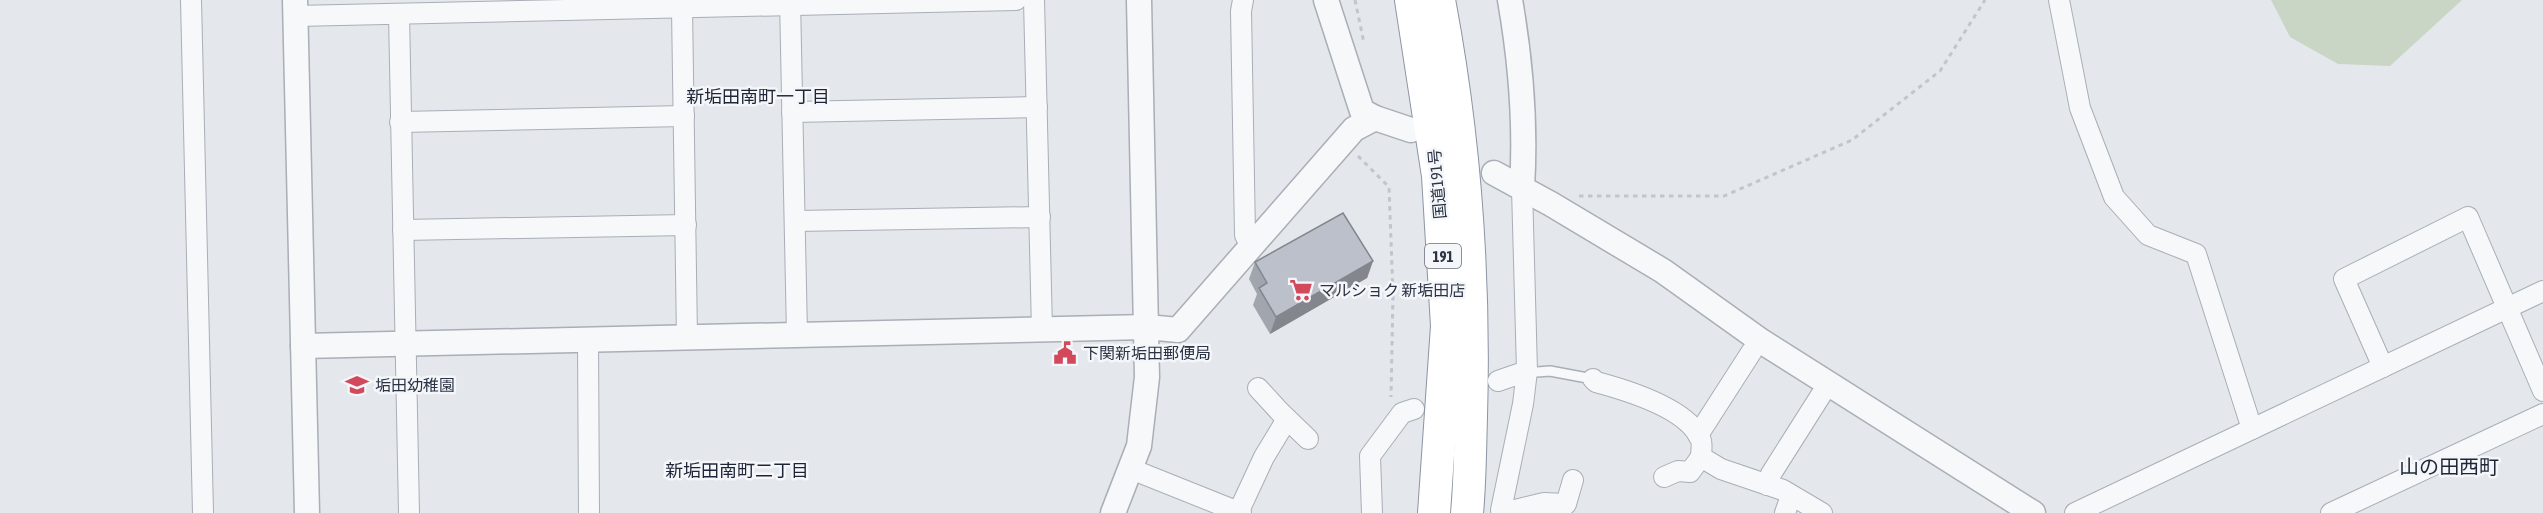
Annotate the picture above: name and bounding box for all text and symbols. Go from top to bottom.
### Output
district label: 新垢田南町一丁目 [686,86,830,107]
street label: 国道191号 [1425,148,1449,220]
road number: 191 [1425,244,1461,268]
supermarket icon: マルショク 新垢田店 [1288,277,1314,303]
place label: マルショク 新垢田店 [1319,281,1465,299]
public building icon: 下関新垢田郵便局 [1052,340,1078,366]
place label: 下関新垢田郵便局 [1083,344,1211,362]
school or university icon: 垢田幼稚園 [344,372,370,398]
place label: 垢田幼稚園 [375,376,455,394]
district label: 山の田西町 [2399,455,2499,478]
district label: 新垢田南町二丁目 [665,460,809,481]

